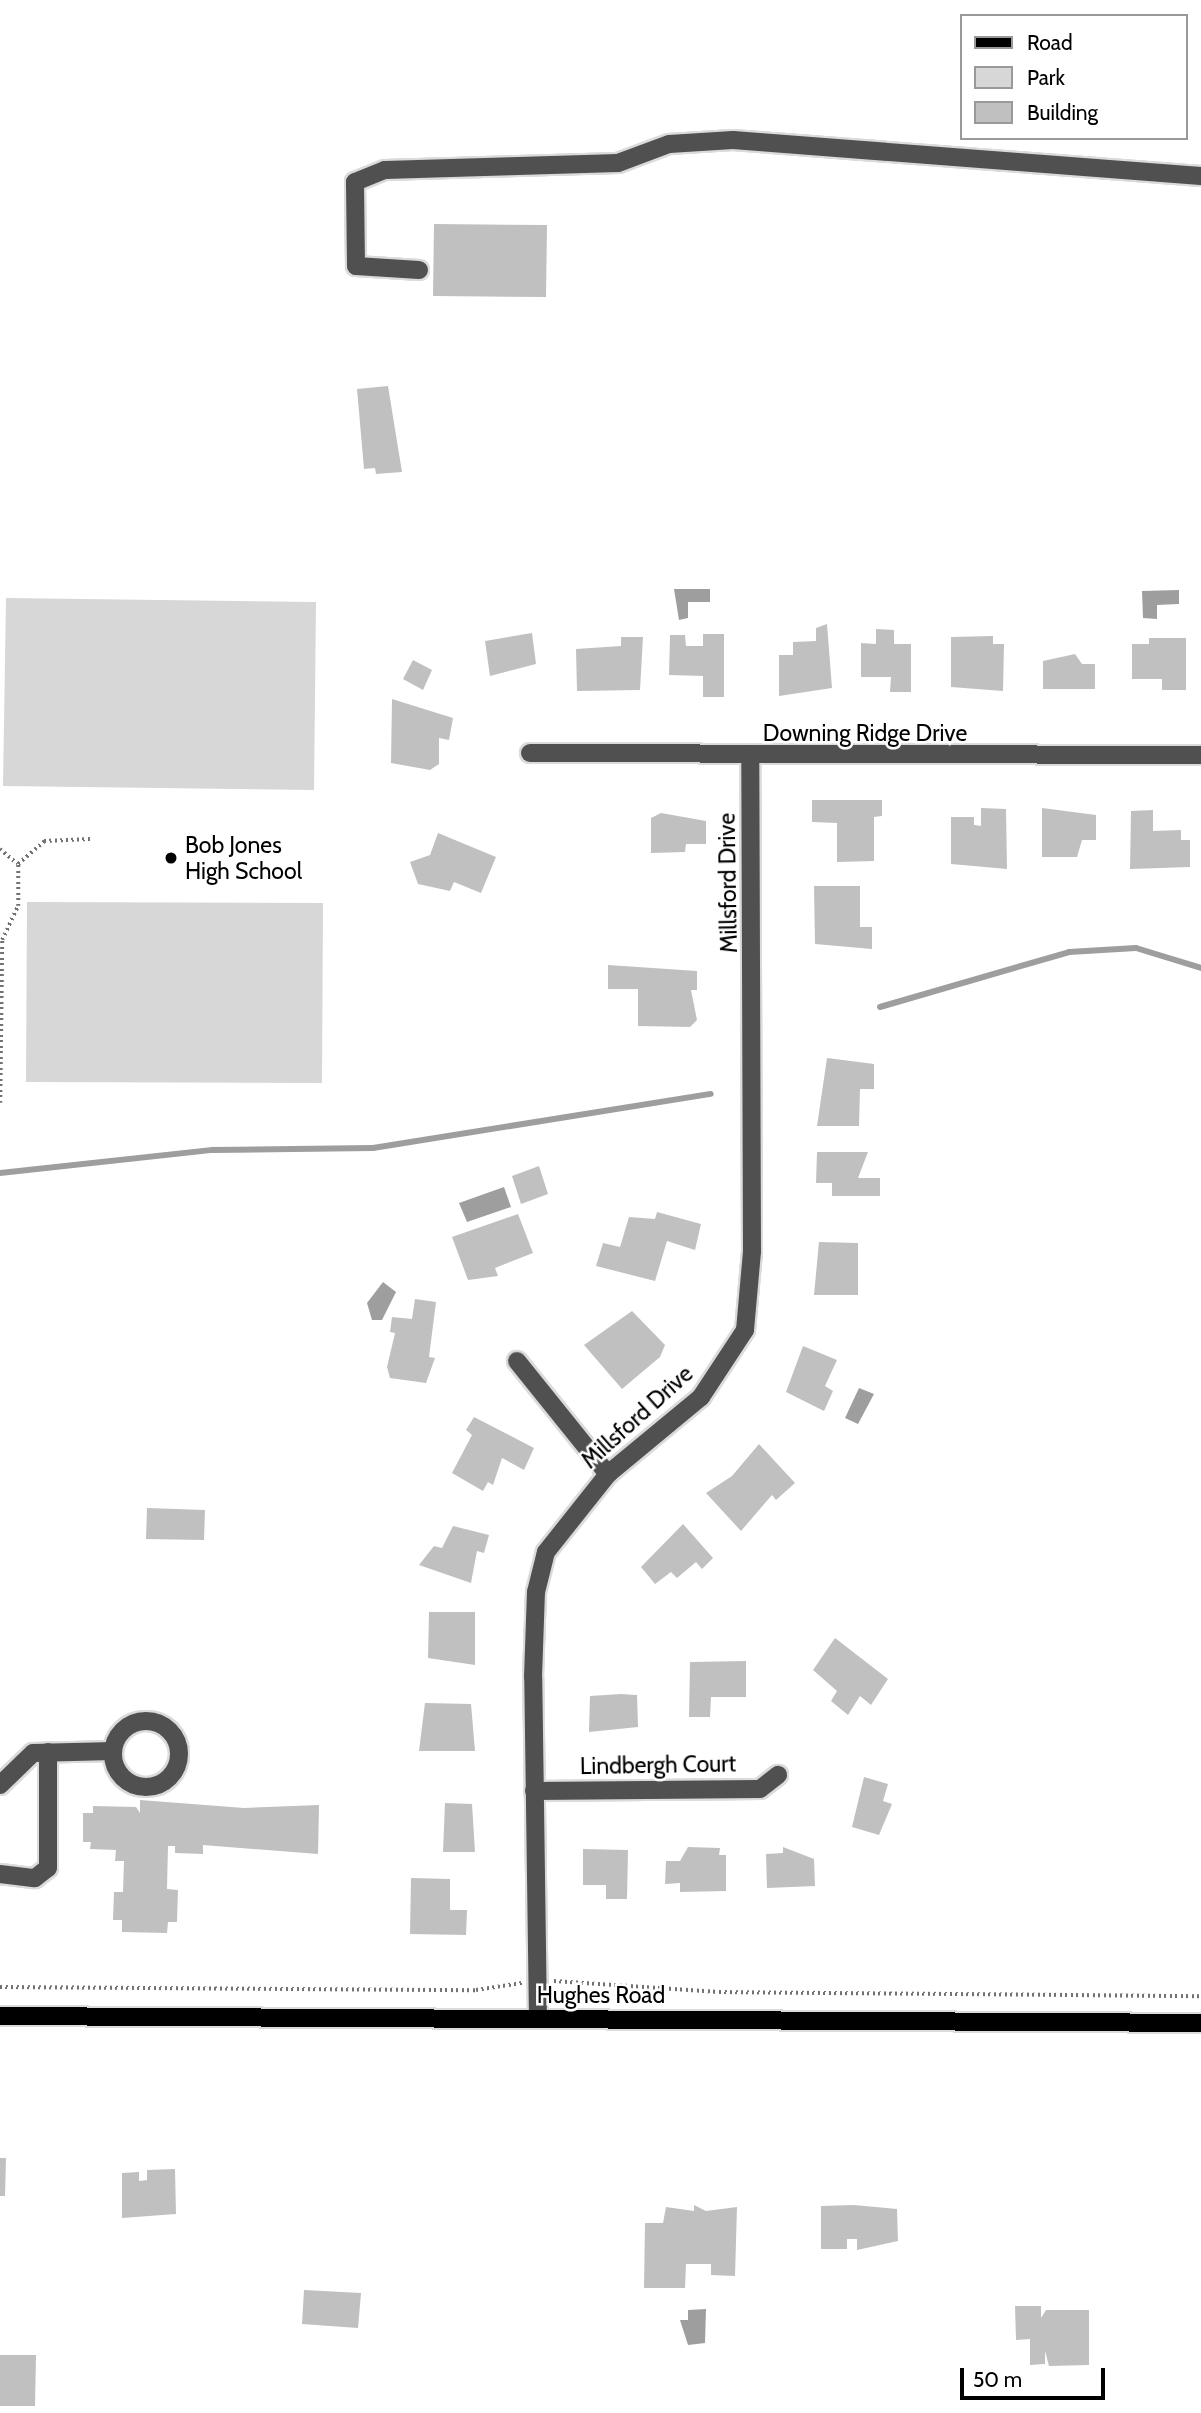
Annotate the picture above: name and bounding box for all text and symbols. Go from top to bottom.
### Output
legend [960,14,1187,140]
text: Road [1027,30,1073,55]
text: Park [1027,65,1065,90]
text: Building [1027,100,1098,125]
street label: Downing Ridge Drive [763,719,967,747]
street label: Millsford Drive [713,813,743,953]
place label: Bob Jones High School [185,831,302,885]
marker: Bob Jones High School [163,850,179,866]
street label: Millsford Drive [576,1360,698,1474]
street label: Lindbergh Court [580,1750,736,1780]
street label: Hughes Road [537,1981,665,2009]
scale bar [963,2354,1108,2398]
text: 50 m [973,2367,1022,2392]

